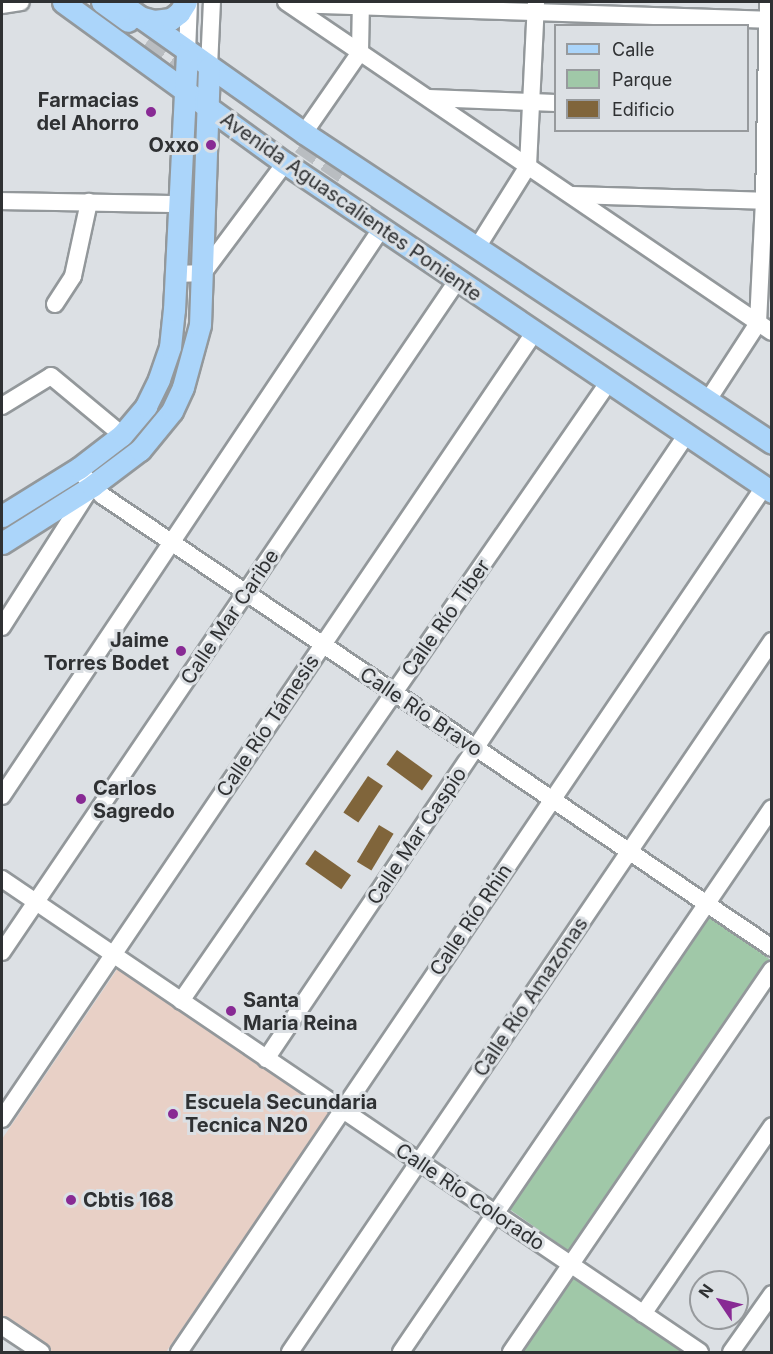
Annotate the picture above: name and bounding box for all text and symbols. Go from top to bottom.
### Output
legend [554,24,749,132]
text: Calle [612,39,654,60]
text: Parque [612,69,672,90]
place label: Farmacias del Ahorro [36,88,139,135]
text: Edificio [612,99,675,120]
marker: Farmacias del Ahorro [144,105,158,119]
street label: Avenida Aguascalientes Poniente [216,107,486,307]
place label: Oxxo [149,133,199,157]
marker: Oxxo [204,138,218,152]
street label: Calle Mar Caribe [176,545,284,689]
street label: Calle Río Tiber [397,555,495,681]
place label: Jaime Torres Bodet [44,628,169,675]
marker: Jaime Torres Bodet [174,644,188,658]
street label: Calle Río Támesis [212,650,324,802]
street label: Calle Río Bravo [355,662,487,762]
street label: Calle Mar Caspio [362,763,472,909]
place label: Carlos Sagredo [93,776,175,823]
marker: Carlos Sagredo [74,792,88,806]
street label: Calle Río Rhin [425,860,517,980]
street label: Calle Río Amazonas [469,913,593,1081]
place label: Santa Maria Reina [243,988,358,1035]
marker: Santa Maria Reina [224,1004,238,1018]
place label: Escuela Secundaria Tecnica N20 [185,1090,377,1137]
marker: Escuela Secundaria Tecnica N20 [166,1107,180,1121]
street label: Calle Río Colorado [391,1138,549,1256]
place label: Cbtis 168 [83,1188,174,1212]
marker: Cbtis 168 [64,1193,78,1207]
north arrow [689,1270,749,1330]
text: N [694,1280,718,1302]

